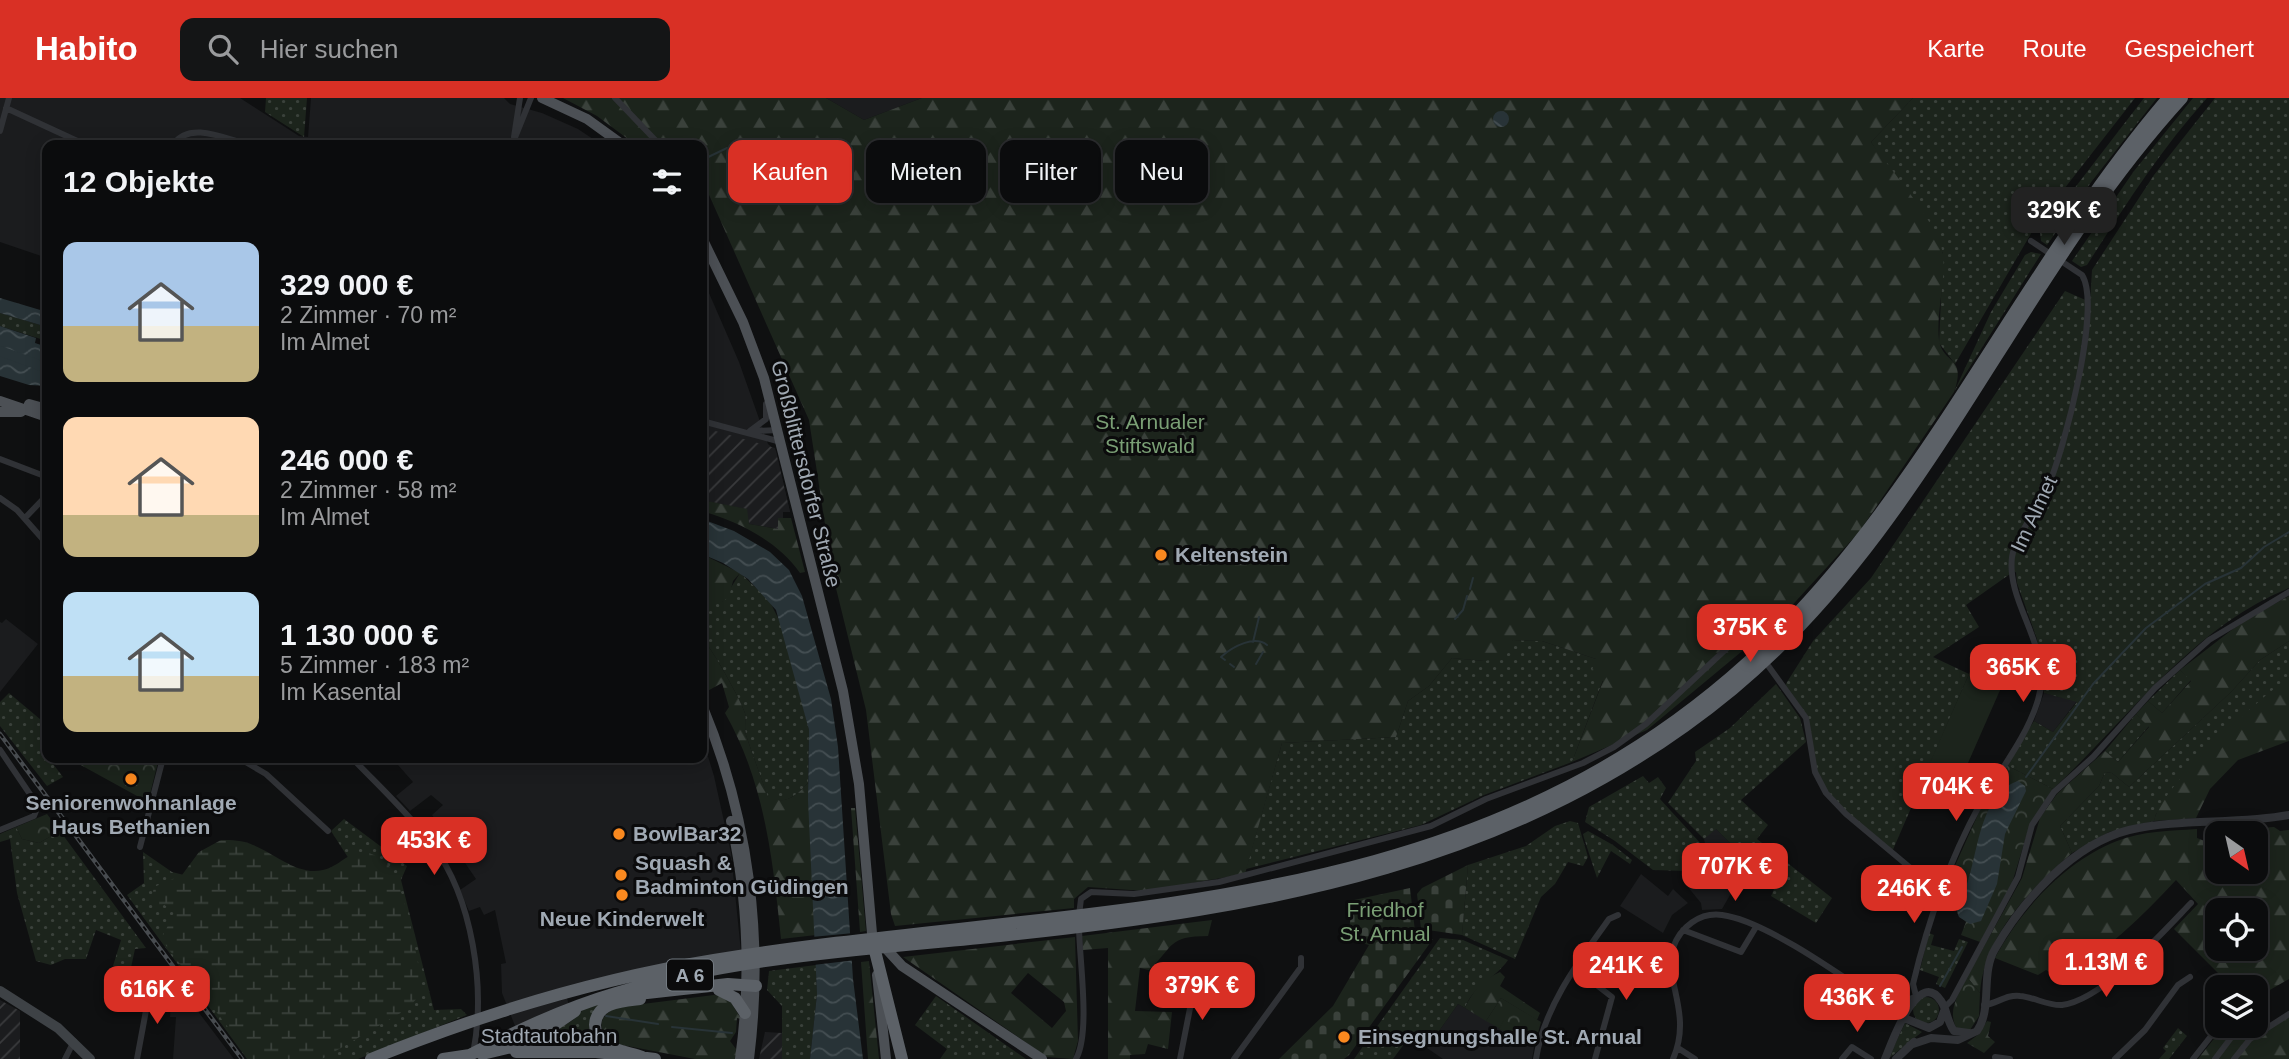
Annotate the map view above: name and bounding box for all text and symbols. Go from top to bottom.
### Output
search box [180,18,670,81]
text: Habito [35,30,138,67]
icon: search [204,30,242,68]
text: Hier suchen [260,34,398,64]
text: Karte [1927,35,1985,62]
text: Route [2023,35,2087,62]
text: Gespeichert [2125,35,2254,62]
chip: Kaufen [728,140,852,203]
chip: Mieten [866,140,986,203]
chip: Filter [1000,140,1101,203]
chip: Neu [1115,140,1208,203]
icon: filters [648,163,686,201]
text: 12 Objekte [63,165,215,198]
pin: 329K € [2007,188,2121,247]
text: 329K € [2027,197,2101,223]
text: 329 000 € [280,268,413,301]
icon: home [119,270,203,354]
text: 2 Zimmer · 70 m² [280,302,456,328]
text: Im Almet [280,329,369,355]
street label: Großblittersdorfer Straße [767,358,846,590]
park label: St. Arnualer Stiftswald [1095,410,1205,457]
text: 246 000 € [280,443,413,476]
icon: home [119,445,203,529]
street label: Im Almet [2006,472,2061,556]
text: 2 Zimmer · 58 m² [280,477,456,503]
text: Im Almet [280,504,369,530]
place label: Keltenstein [1175,543,1288,566]
marker: Keltenstein [1153,547,1169,563]
pin: 375K € [1693,604,1807,664]
text: 375K € [1713,614,1787,640]
text: 1 130 000 € [280,618,438,651]
icon: home [119,620,203,704]
pin: 365K € [1966,644,2080,704]
text: 5 Zimmer · 183 m² [280,652,469,678]
text: 365K € [1986,654,2060,680]
text: Im Kasental [280,679,401,705]
pin: 704K € [1899,764,2013,823]
marker: Seniorenwohnanlage Haus Bethanien [123,771,139,787]
text: 704K € [1919,773,1993,799]
place label: Seniorenwohnanlage Haus Bethanien [25,791,237,838]
pin: 453K € [377,818,491,877]
north arrow [2205,821,2268,884]
map controls [2205,821,2268,1038]
place label: BowlBar32 [633,822,742,845]
marker: BowlBar32 [611,826,627,842]
text: 453K € [397,827,471,853]
pin: 707K € [1678,844,1792,903]
place label: Squash & Badminton Güdingen [635,851,848,898]
text: 707K € [1698,853,1772,879]
pin: 246K € [1857,866,1971,925]
marker: Squash & Badminton Güdingen [613,867,629,883]
text: 246K € [1877,875,1951,901]
marker: Neue Kinderwelt [614,887,630,903]
park label: Friedhof St. Arnual [1339,898,1431,945]
button: locate [2205,898,2268,961]
place label: Neue Kinderwelt [540,907,704,930]
pin: 1.13M € [2041,940,2171,999]
pin: 241K € [1569,942,1683,1002]
text: 1.13M € [2064,949,2148,975]
text: 241K € [1589,952,1663,978]
road number: A 6 [667,960,713,990]
pin: 379K € [1145,962,1259,1022]
pin: 616K € [100,967,214,1026]
text: 379K € [1165,972,1239,998]
pin: 436K € [1800,974,1914,1034]
button: layers [2205,975,2268,1038]
text: 616K € [120,976,194,1002]
text: 436K € [1820,984,1894,1010]
street label: Stadtautobahn [481,1024,617,1047]
place label: Einsegnungshalle St. Arnual [1358,1025,1642,1048]
marker: Einsegnungshalle St. Arnual [1336,1029,1352,1045]

